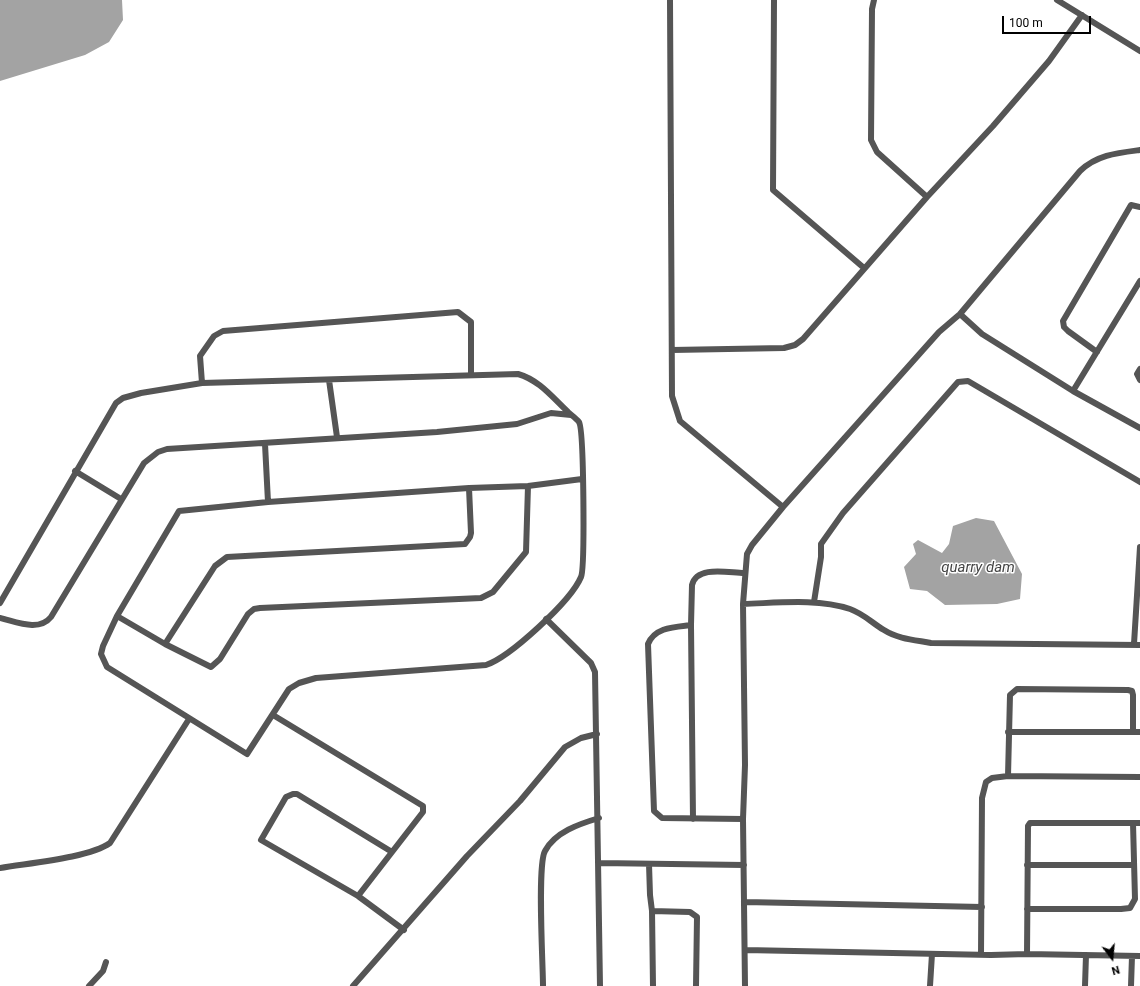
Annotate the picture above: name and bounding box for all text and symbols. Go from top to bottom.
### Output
scale bar [1004,8,1093,34]
text: 100 m [1009,16,1043,30]
water label: quarry dam [941,559,1015,577]
north arrow [1092,938,1132,978]
text: N [1110,963,1121,977]

